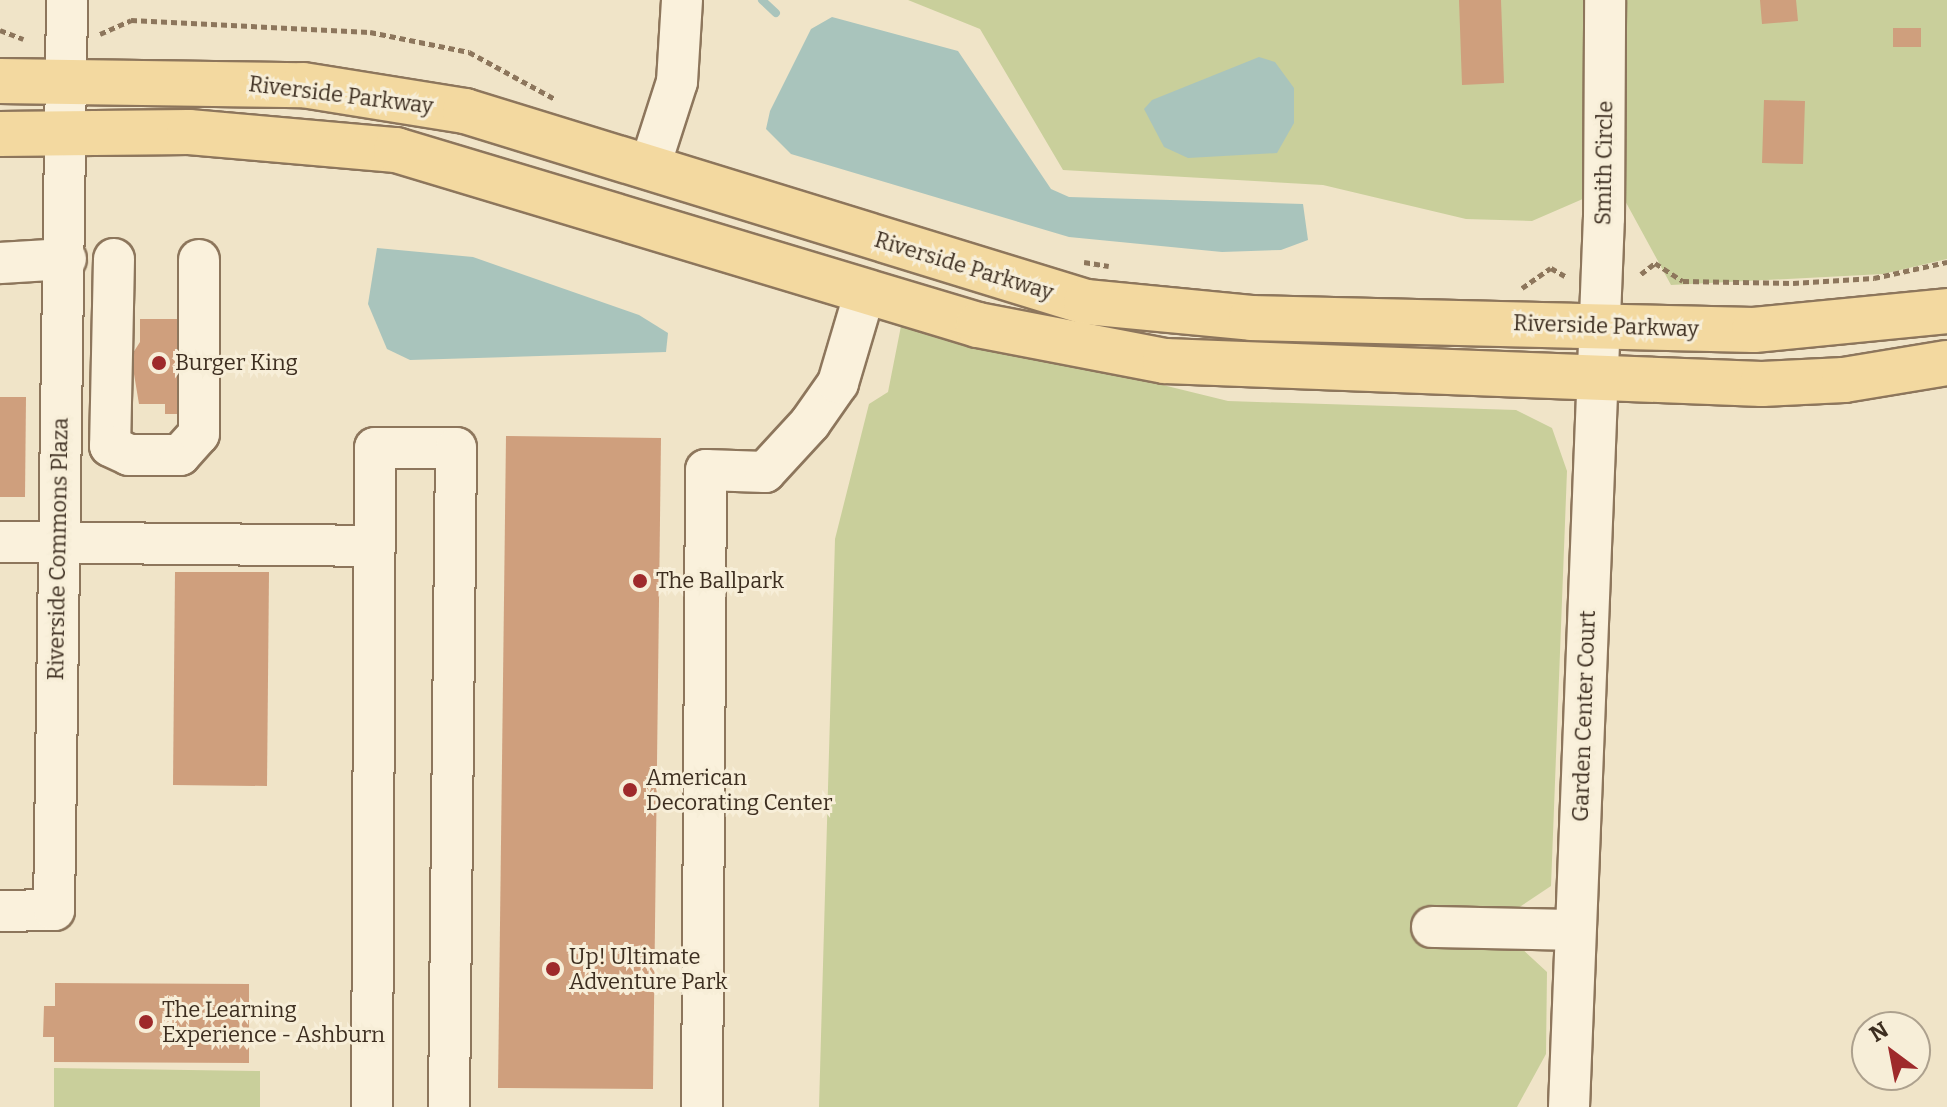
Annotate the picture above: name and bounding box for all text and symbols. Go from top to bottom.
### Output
street label: Riverside Parkway [247,71,435,119]
street label: Smith Circle [1590,101,1618,225]
street label: Riverside Parkway [871,226,1057,306]
street label: Riverside Parkway [1513,310,1699,342]
place label: Burger King [175,350,298,376]
marker: Burger King [150,354,168,372]
street label: Riverside Commons Plaza [43,417,73,681]
place label: The Ballpark [656,568,784,594]
marker: The Ballpark [631,572,649,590]
street label: Garden Center Court [1567,610,1601,822]
place label: American Decorating Center [646,764,832,816]
marker: American Decorating Center [621,781,639,799]
place label: Up! Ultimate Adventure Park [569,943,728,994]
marker: Up! Ultimate Adventure Park [544,960,562,978]
place label: The Learning Experience - Ashburn [162,996,385,1048]
north arrow [1851,1011,1931,1091]
marker: The Learning Experience - Ashburn [137,1013,155,1031]
text: N [1865,1016,1893,1048]

